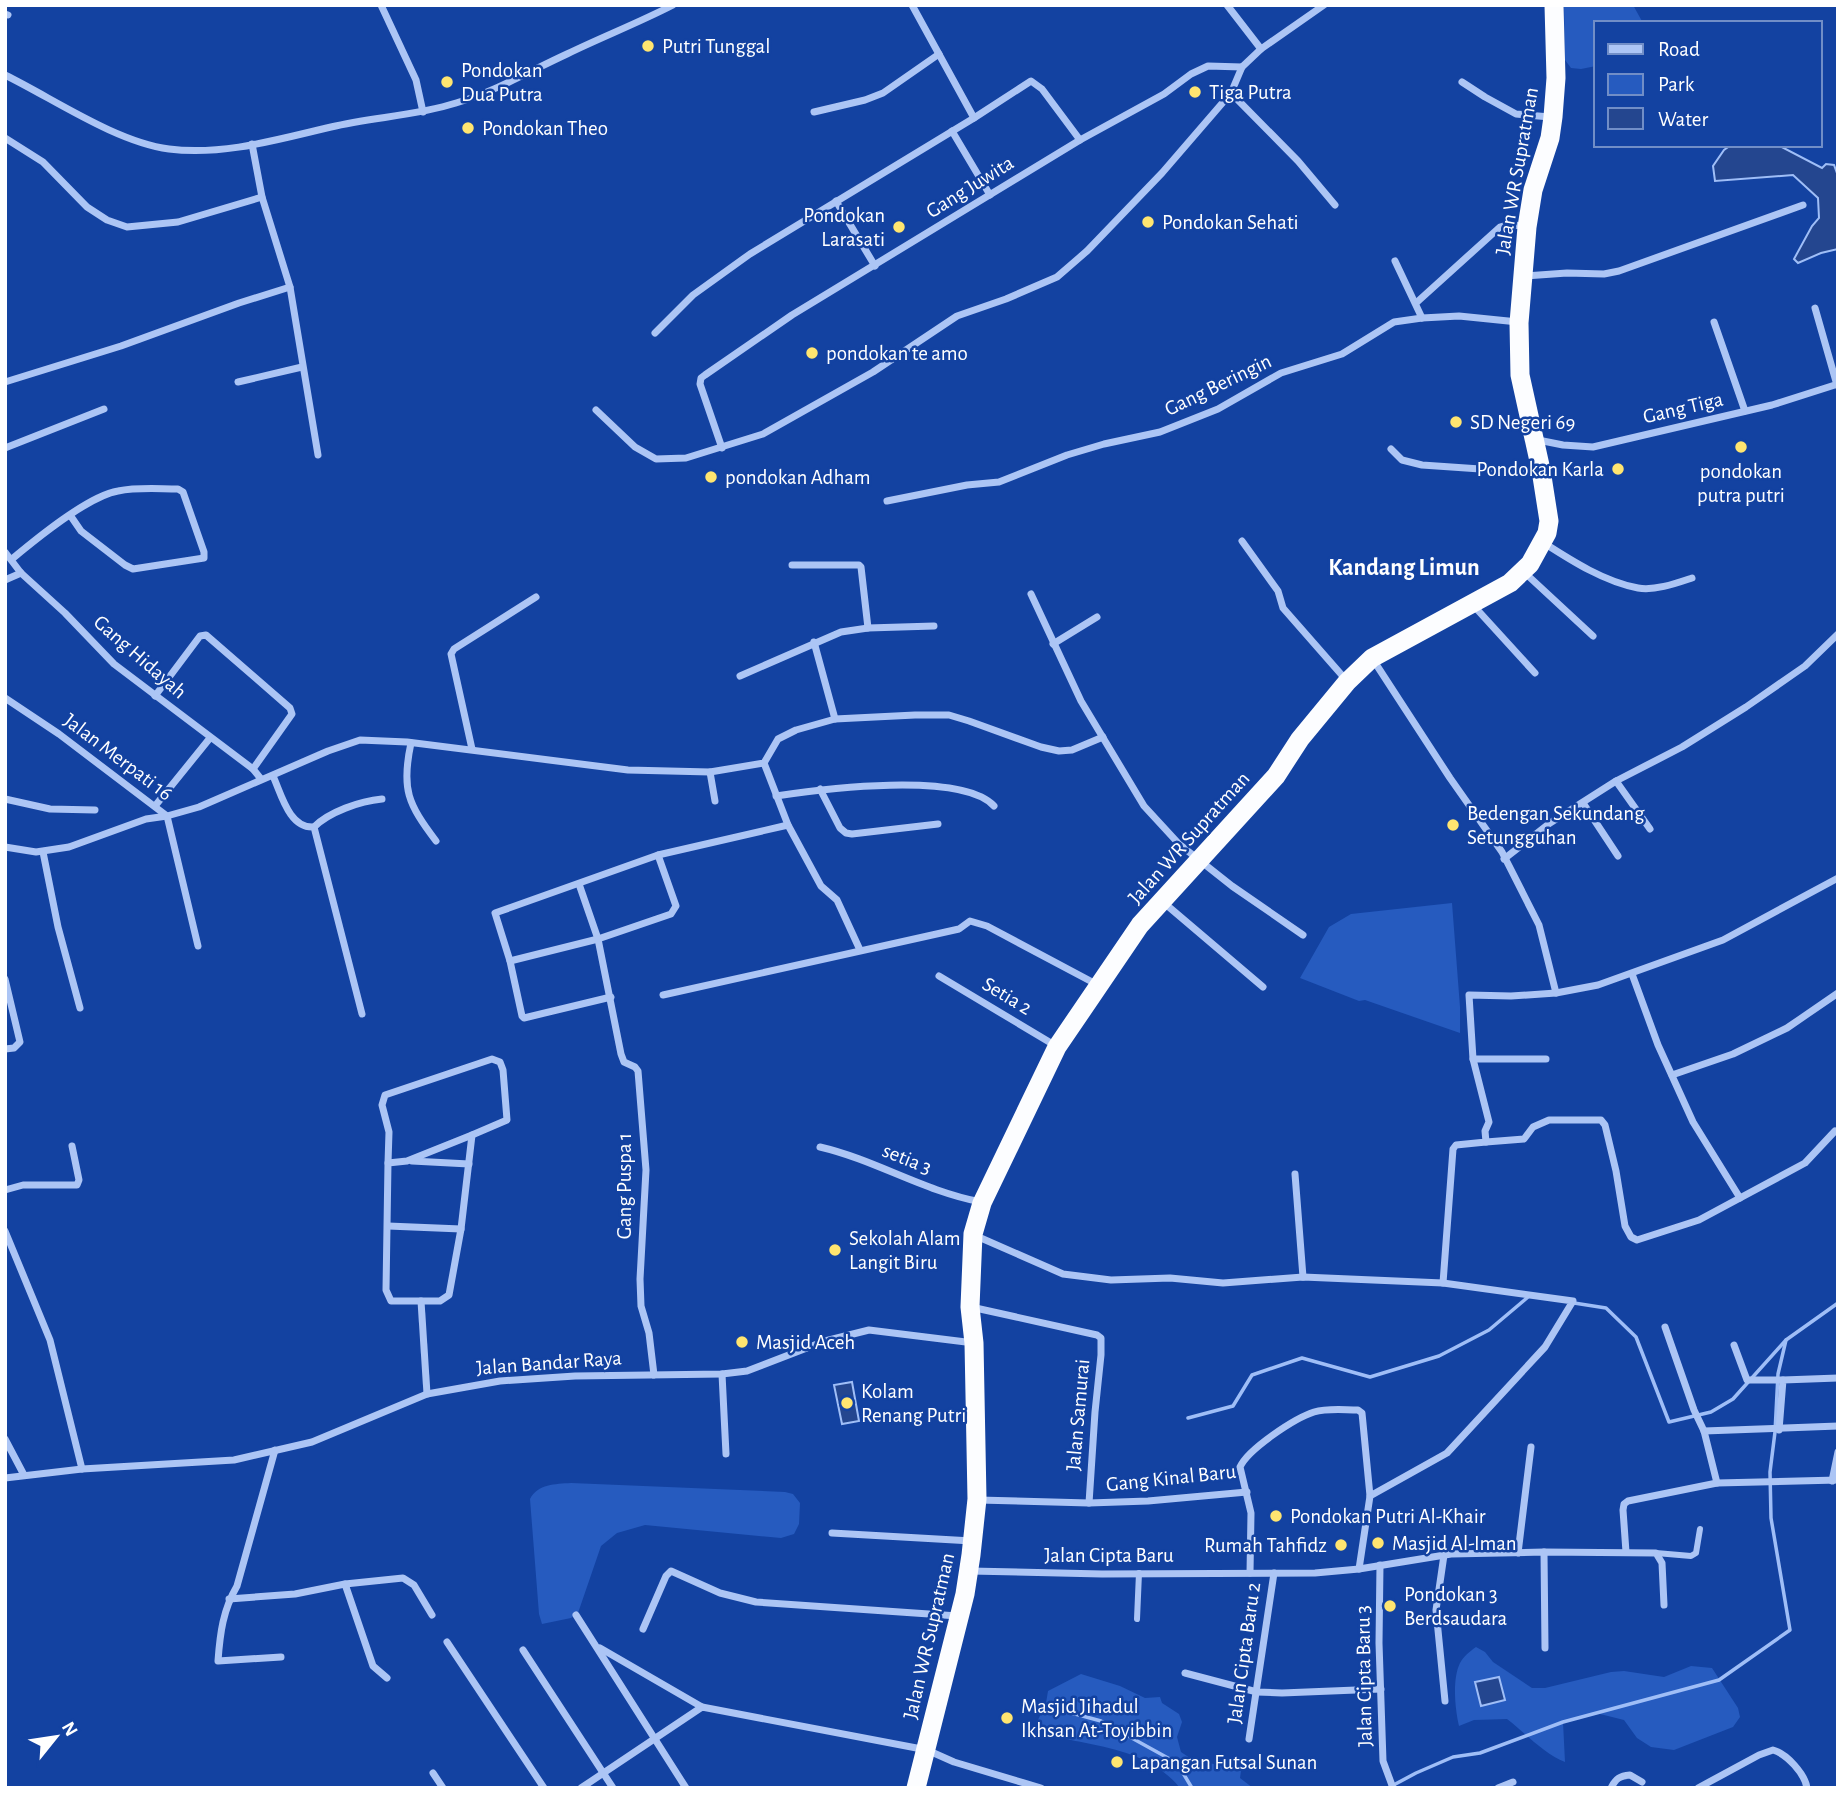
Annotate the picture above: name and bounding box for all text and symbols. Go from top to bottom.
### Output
legend [1594,21,1822,147]
place label: Putri Tunggal [662,36,771,57]
marker: Putri Tunggal [640,38,656,54]
text: Road [1658,39,1700,60]
place label: Pondokan Dua Putra [461,60,543,105]
marker: Pondokan Dua Putra [439,74,455,90]
text: Park [1658,74,1695,95]
place label: Tiga Putra [1209,82,1292,103]
marker: Tiga Putra [1187,84,1203,100]
street label: Jalan WR Supratman [1492,86,1542,256]
text: Water [1658,109,1708,130]
place label: Pondokan Theo [482,118,608,139]
marker: Pondokan Theo [460,120,476,136]
street label: Gang Juwita [923,152,1018,222]
place label: Pondokan Larasati [803,205,885,250]
place label: Pondokan Sehati [1162,212,1299,233]
marker: Pondokan Sehati [1140,214,1156,230]
marker: Pondokan Larasati [891,219,907,235]
place label: pondokan te amo [826,343,968,364]
marker: pondokan te amo [804,345,820,361]
street label: Gang Beringin [1161,350,1275,420]
street label: Gang Tiga [1641,389,1725,427]
place label: SD Negeri 69 [1470,412,1575,433]
marker: SD Negeri 69 [1448,414,1464,430]
marker: pondokan putra putri [1733,439,1749,455]
place label: Pondokan Karla [1476,459,1604,480]
marker: Pondokan Karla [1610,461,1626,477]
place label: pondokan putra putri [1697,461,1785,506]
place label: pondokan Adham [725,467,871,488]
marker: pondokan Adham [703,469,719,485]
district label: Kandang Limun [1328,556,1480,580]
street label: Gang Hidayah [90,611,190,703]
street label: Jalan Merpati 16 [60,709,176,805]
street label: Jalan WR Supratman [1124,768,1254,908]
place label: Bedengan Sekundang Setungguhan [1467,803,1645,848]
marker: Bedengan Sekundang Setungguhan [1445,817,1461,833]
street label: Setia 2 [979,973,1035,1019]
street label: Gang Puspa 1 [614,1133,635,1239]
street label: setia 3 [879,1140,935,1178]
place label: Sekolah Alam Langit Biru [849,1228,961,1273]
marker: Sekolah Alam Langit Biru [827,1242,843,1258]
place label: Masjid Aceh [756,1332,855,1353]
marker: Masjid Aceh [734,1334,750,1350]
street label: Jalan Bandar Raya [475,1347,623,1379]
street label: Jalan Samurai [1063,1358,1093,1472]
place label: Kolam Renang Putri [861,1381,966,1426]
marker: Kolam Renang Putri [839,1395,855,1411]
street label: Gang Kinal Baru [1105,1461,1237,1495]
place label: Pondokan Putri Al-Khair [1290,1506,1486,1527]
marker: Pondokan Putri Al-Khair [1268,1508,1284,1524]
place label: Masjid Al-Iman [1392,1533,1517,1554]
place label: Rumah Tahfidz [1204,1535,1327,1556]
marker: Masjid Al-Iman [1370,1535,1386,1551]
marker: Rumah Tahfidz [1333,1537,1349,1553]
street label: Jalan Cipta Baru [1044,1545,1174,1566]
street label: Jalan WR Supratman [900,1551,958,1721]
street label: Jalan Cipta Baru 2 [1224,1581,1264,1725]
place label: Pondokan 3 Berdsaudara [1404,1584,1507,1629]
marker: Pondokan 3 Berdsaudara [1382,1598,1398,1614]
street label: Jalan Cipta Baru 3 [1352,1605,1376,1747]
place label: Masjid Jihadul Ikhsan At-Toyibbin [1021,1696,1172,1741]
north arrow [21,1702,91,1772]
marker: Masjid Jihadul Ikhsan At-Toyibbin [999,1710,1015,1726]
text: N [58,1719,81,1740]
place label: Lapangan Futsal Sunan [1131,1752,1317,1773]
marker: Lapangan Futsal Sunan [1109,1754,1125,1770]

